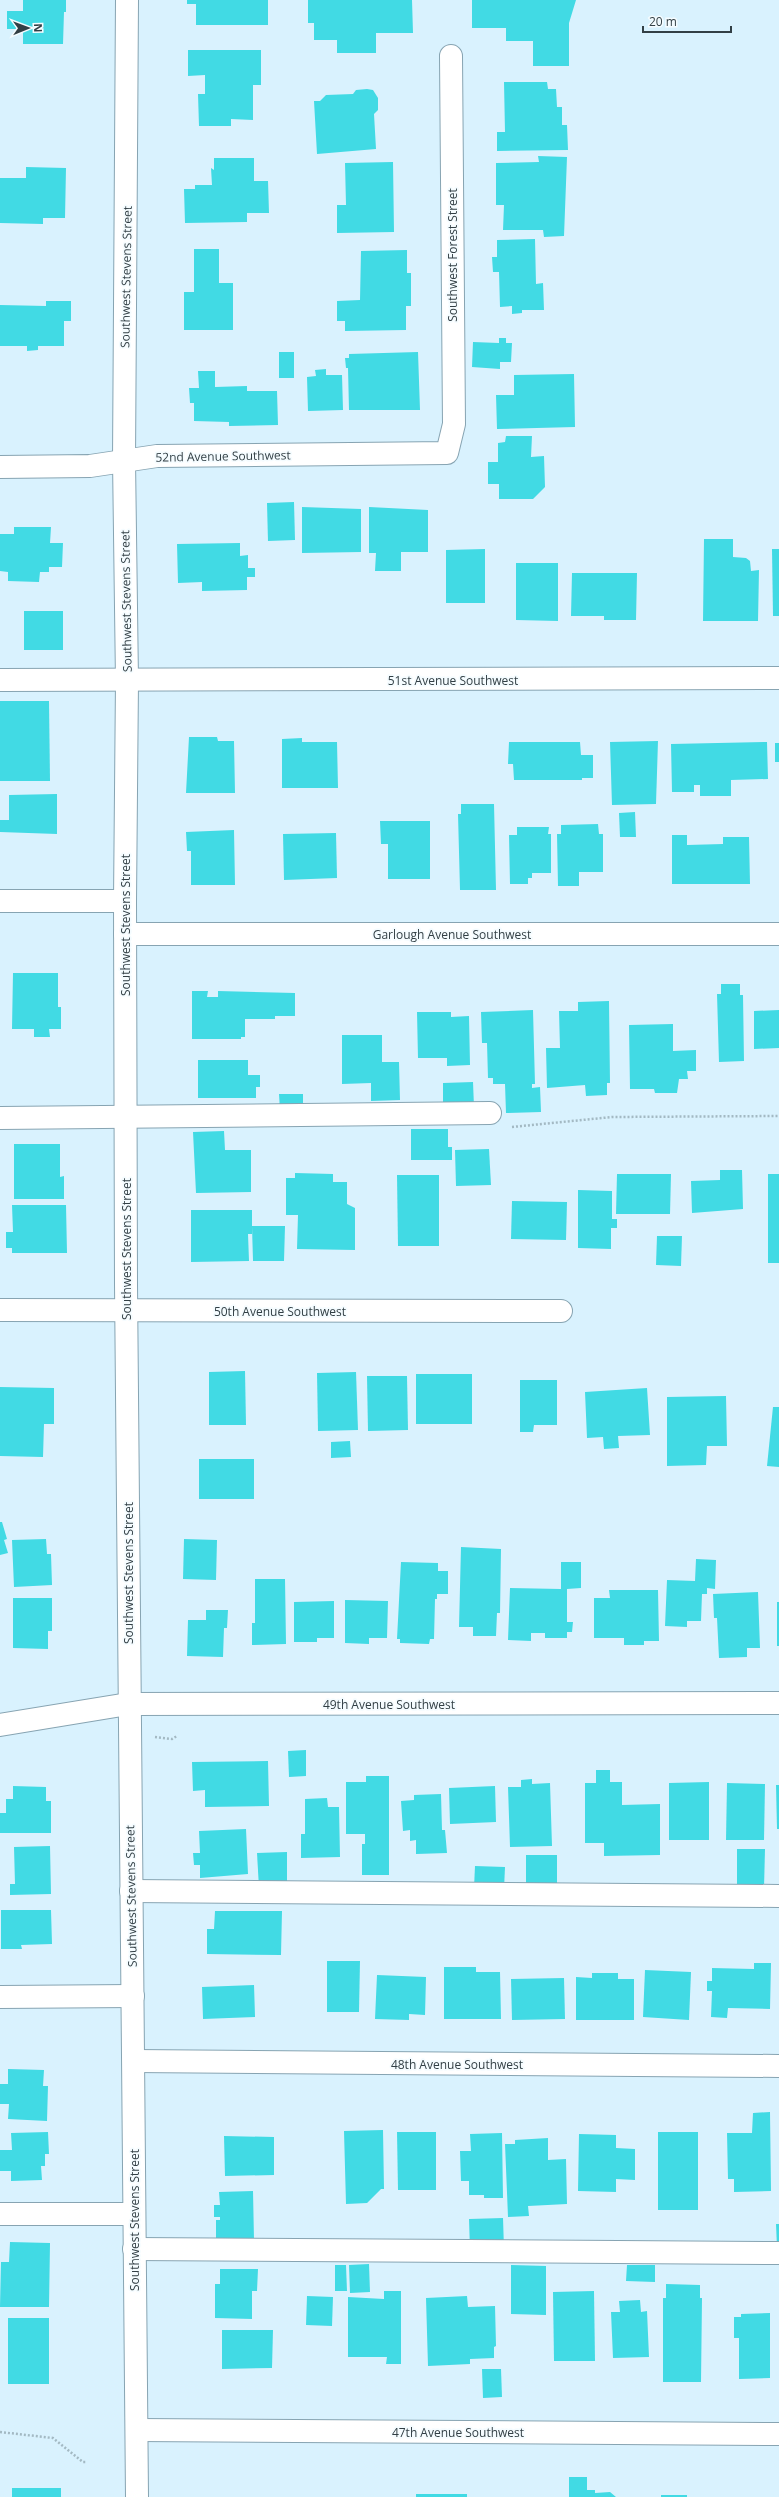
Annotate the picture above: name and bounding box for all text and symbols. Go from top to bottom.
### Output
north arrow [8,8,48,48]
scale bar [643,8,731,34]
text: 20 m [649,13,677,30]
text: N [31,23,46,32]
street label: Southwest Forest Street [444,188,461,322]
street label: Southwest Stevens Street [116,206,136,348]
street label: 52nd Avenue Southwest [155,446,291,466]
street label: Southwest Stevens Street [116,530,136,672]
street label: 51st Avenue Southwest [388,672,518,689]
street label: Southwest Stevens Street [117,854,134,996]
street label: Garlough Avenue Southwest [373,926,531,943]
street label: Southwest Stevens Street [118,1178,135,1320]
street label: 50th Avenue Southwest [214,1303,346,1320]
street label: Southwest Stevens Street [120,1502,137,1644]
street label: 49th Avenue Southwest [323,1696,455,1713]
street label: Southwest Stevens Street [121,1825,141,1967]
street label: 48th Avenue Southwest [391,2056,523,2073]
street label: Southwest Stevens Street [126,2149,143,2291]
street label: 47th Avenue Southwest [392,2424,524,2441]

